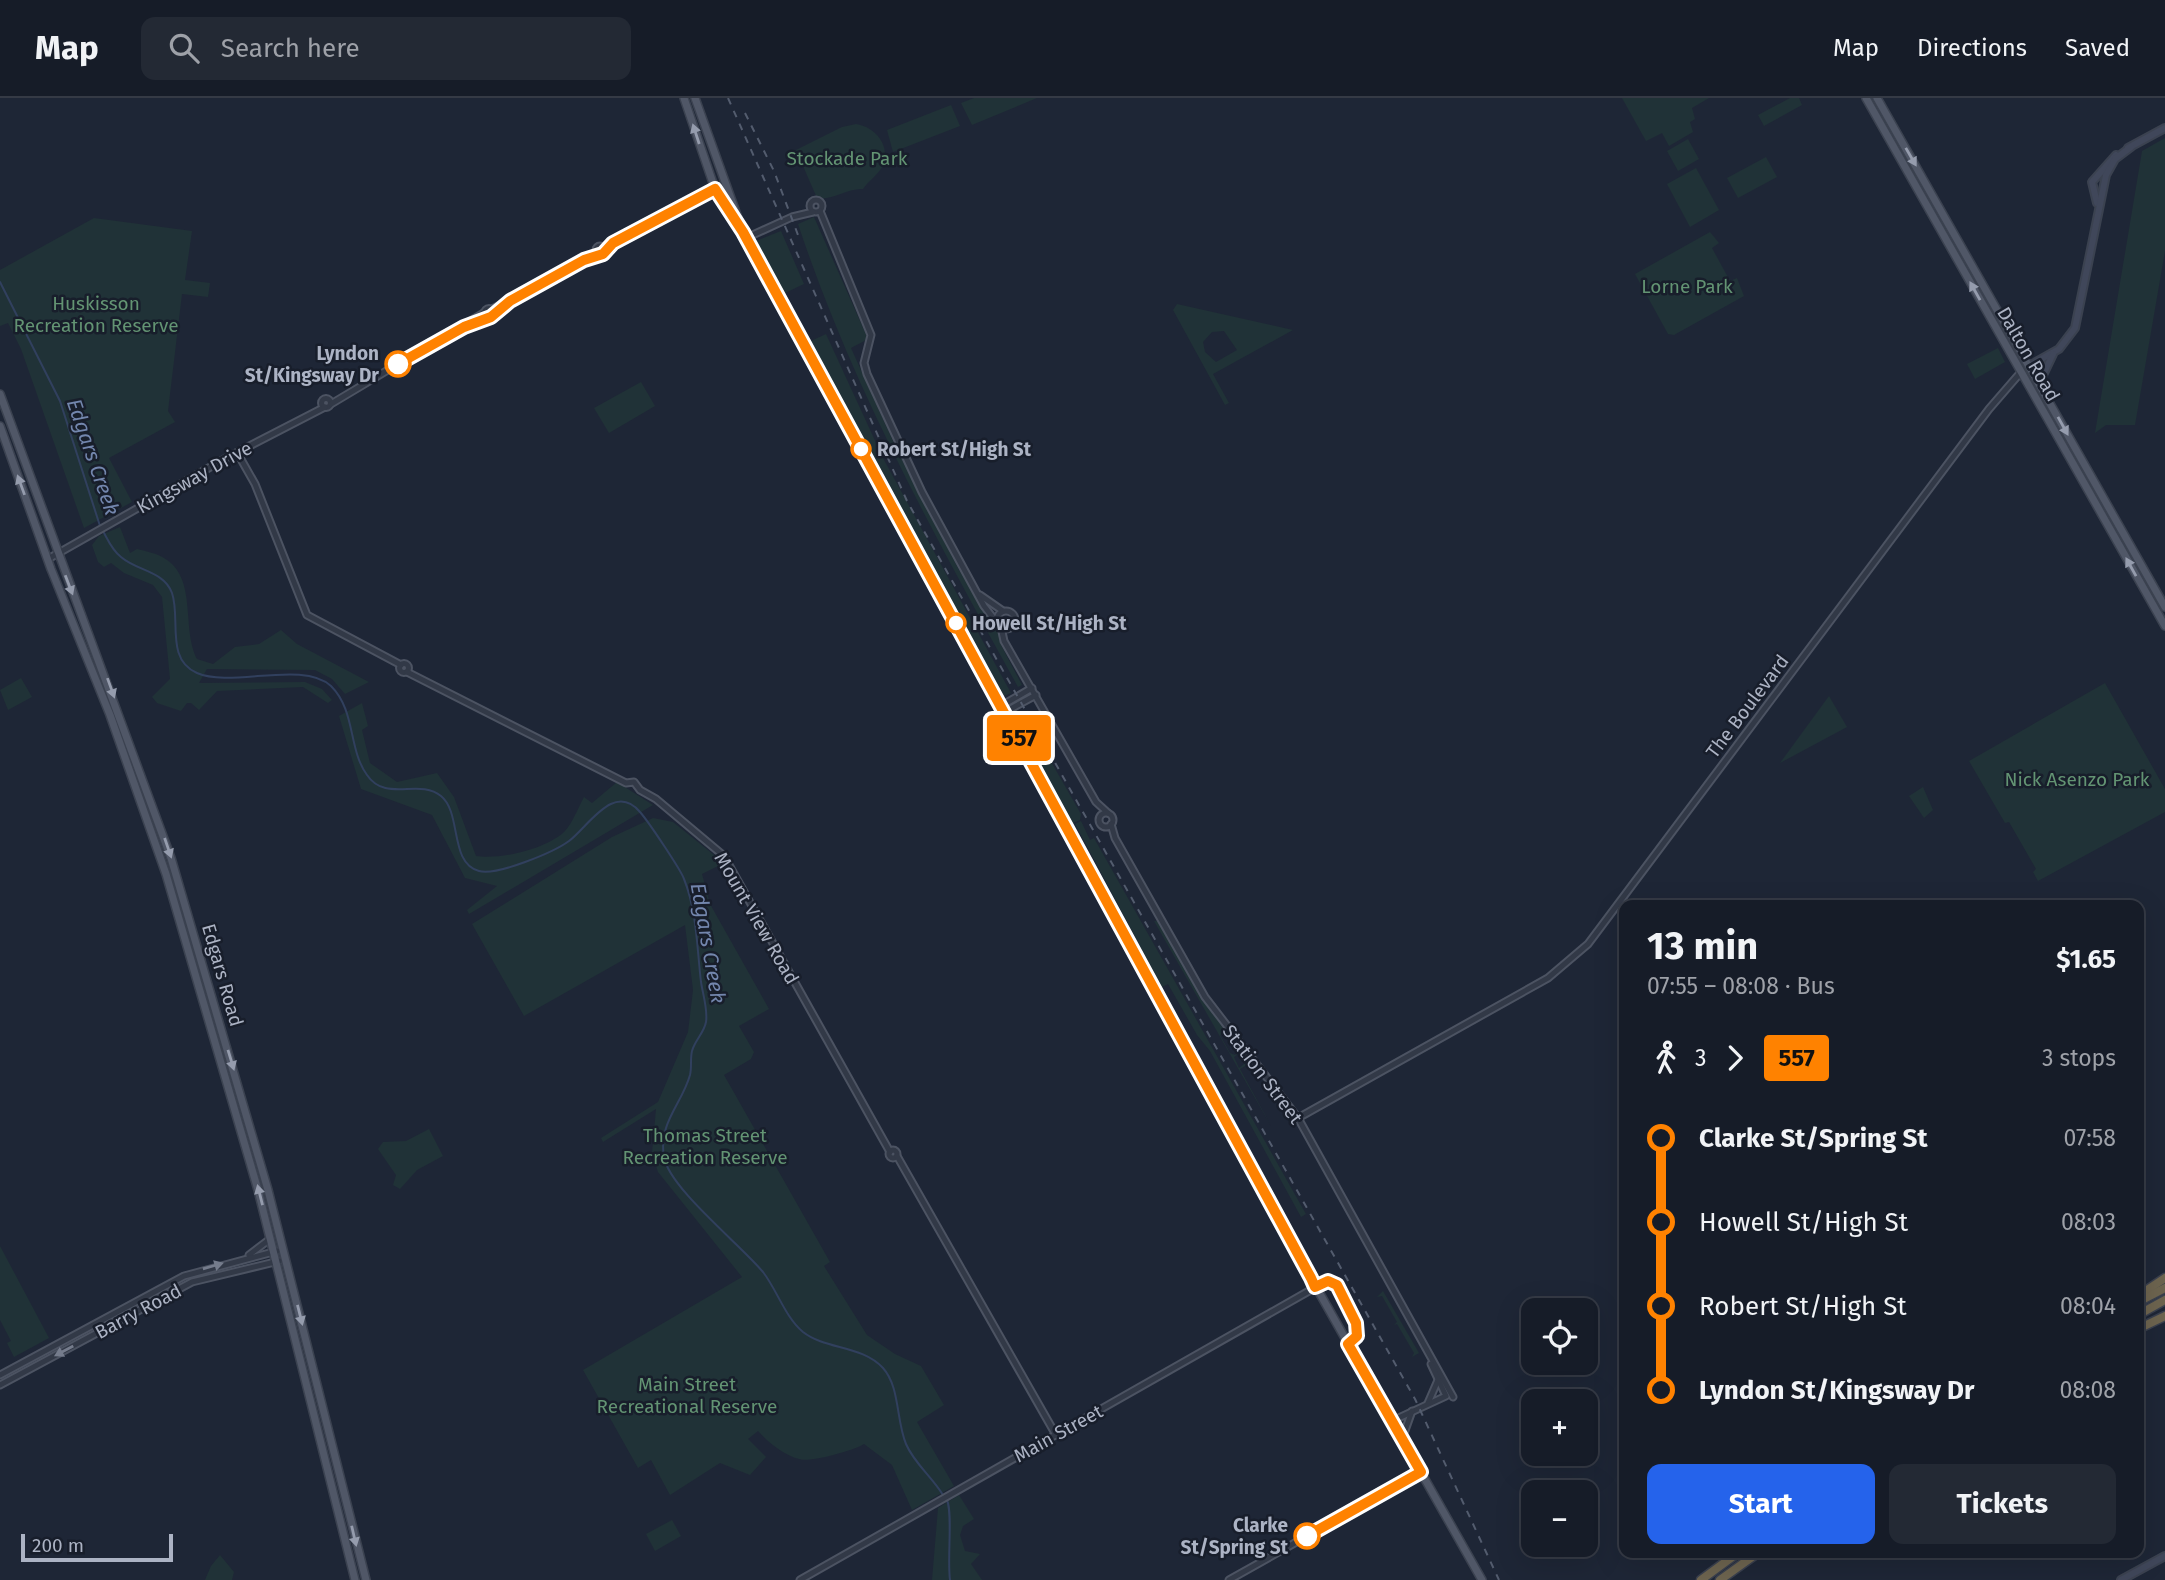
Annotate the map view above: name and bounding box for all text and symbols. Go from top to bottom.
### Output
search box [141,17,631,80]
text: Map [35,28,99,68]
icon: search [165,29,203,67]
text: Search here [221,33,360,64]
text: Map [1833,34,1879,62]
text: Directions [1917,34,2027,62]
text: Saved [2065,34,2130,62]
one-way arrow [690,124,701,145]
park label: Stockade Park [786,147,908,170]
one-way arrow [1905,148,1917,167]
park label: Lorne Park [1641,275,1733,298]
one-way arrow [1969,281,1981,301]
park label: Huskisson Recreation Reserve [13,292,179,337]
street label: Dalton Road [1992,303,2065,406]
place label: Lyndon St/Kingsway Dr [245,342,379,387]
marker: Lyndon St/Kingsway Dr [385,351,411,377]
water label: Edgars Creek [61,395,125,519]
one-way arrow [2057,416,2069,435]
street label: Kingsway Drive [132,436,256,519]
place label: Robert St/High St [877,438,1032,461]
marker: Robert St/High St [851,439,871,459]
one-way arrow [15,474,26,495]
one-way arrow [2125,557,2137,577]
one-way arrow [64,574,75,595]
place label: Howell St/High St [972,612,1127,635]
marker: Howell St/High St [946,613,966,633]
street label: The Boulevard [1701,650,1794,762]
one-way arrow [106,677,117,698]
line badge: 557 [979,715,1059,761]
text: 557 [1001,724,1037,752]
park label: Nick Asenzo Park [2004,768,2150,791]
one-way arrow [163,837,174,858]
street label: Mount View Road [709,848,804,988]
water label: Edgars Creek [685,881,731,1005]
street label: Edgars Road [197,921,248,1029]
text: 13 min [1647,923,1758,969]
text: $1.65 [2056,944,2116,975]
text: 07:55 – 08:08 · Bus [1647,972,1835,1000]
street label: Station Street [1218,1020,1308,1129]
icon: walk [1647,1039,1685,1077]
icon: forward [1716,1039,1754,1077]
text: 3 [1695,1044,1706,1072]
text: 557 [1778,1044,1815,1072]
text: 3 stops [2042,1044,2116,1072]
one-way arrow [227,1050,237,1071]
text: Clarke St/Spring St [1699,1123,1927,1154]
park label: Thomas Street Recreation Reserve [622,1124,788,1169]
text: 07:58 [2064,1124,2116,1152]
one-way arrow [254,1184,265,1206]
text: Howell St/High St [1699,1207,1908,1238]
text: 08:03 [2061,1208,2116,1236]
one-way arrow [202,1260,224,1271]
street label: Barry Road [91,1279,185,1344]
text: Robert St/High St [1699,1291,1907,1322]
text: 08:04 [2060,1292,2116,1320]
map controls [1521,1298,1598,1557]
button: locate [1521,1298,1598,1375]
one-way arrow [295,1304,306,1326]
one-way arrow [54,1345,74,1357]
park label: Main Street Recreational Reserve [597,1373,777,1418]
text: Lyndon St/Kingsway Dr [1699,1375,1974,1406]
text: 08:08 [2059,1376,2116,1404]
button: + [1521,1389,1598,1466]
street label: Main Street [1010,1400,1107,1467]
button: Start [1647,1464,1875,1544]
button: Tickets [1889,1464,2116,1544]
button: − [1521,1480,1598,1557]
place label: Clarke St/Spring St [1181,1514,1289,1559]
marker: Clarke St/Spring St [1294,1523,1320,1549]
one-way arrow [349,1525,360,1547]
scale bar [21,1531,173,1563]
text: 200 m [32,1534,84,1557]

